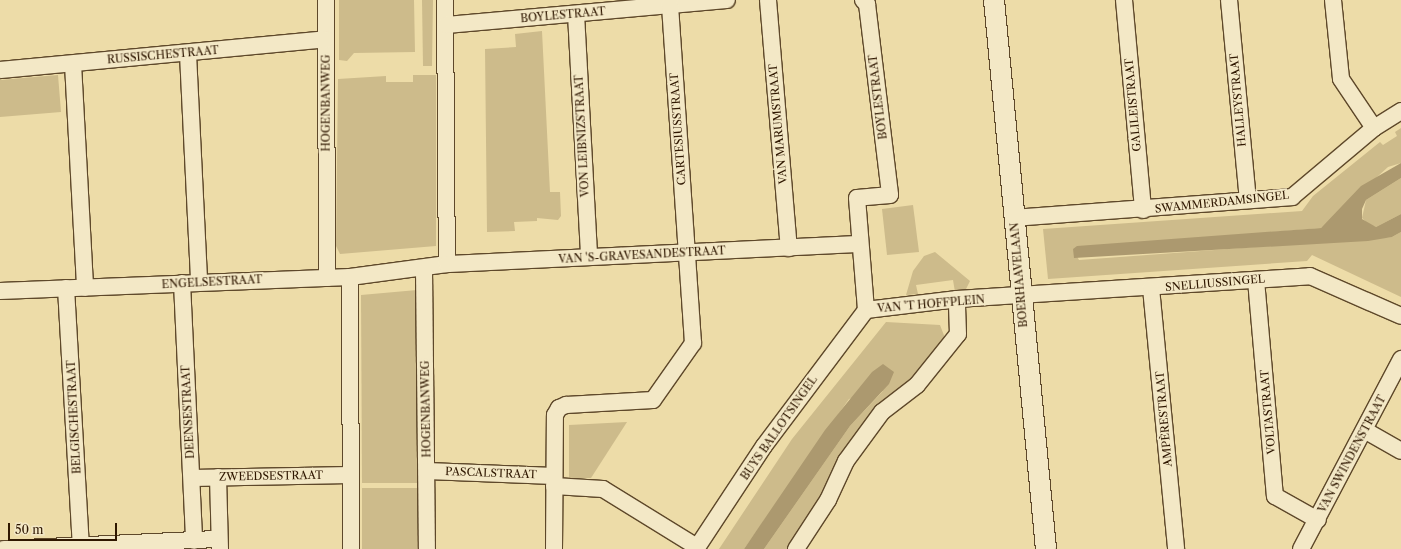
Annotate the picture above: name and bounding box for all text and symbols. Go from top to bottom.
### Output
street label: BOYLESTRAAT [520,5,606,25]
street label: RUSSISCHESTRAAT [106,44,220,66]
street label: HALLEYSTRAAT [1227,53,1249,147]
street label: HOGENBANWEG [319,54,333,152]
street label: BOYLESTRAAT [866,54,890,140]
street label: GALILEISTRAAT [1122,58,1144,152]
street label: VAN MARUMSTRAAT [766,63,790,185]
street label: CARTESIUSSTRAAT [667,72,689,186]
street label: VON LEIBNIZSTRAAT [572,75,592,197]
street label: SWAMMERDAMSINGEL [1154,188,1290,216]
street label: BOERHAAVELAAN [1008,222,1030,328]
street label: VAN 'S-GRAVESANDESTRAAT [558,244,726,266]
street label: SNELLIUSSINGEL [1165,272,1265,294]
street label: ENGELSESTRAAT [161,273,263,291]
street label: VAN 'T HOFFPLEIN [876,293,986,315]
street label: BELGISCHESTRAAT [64,360,84,474]
street label: HOGENBANWEG [419,360,433,458]
street label: DEENSESTRAAT [179,365,197,459]
street label: VOLTASTRAAT [1258,369,1278,455]
street label: AMPÈRESTRAAT [1153,370,1175,468]
street label: BUYS BALLOTSINGEL [738,373,820,483]
street label: VAN SWINDENSTRAAT [1315,393,1389,515]
street label: PASCALSTRAAT [445,465,537,481]
street label: ZWEEDSESTRAAT [219,468,323,484]
scale bar [10,515,119,541]
text: 50 m [15,522,44,537]

